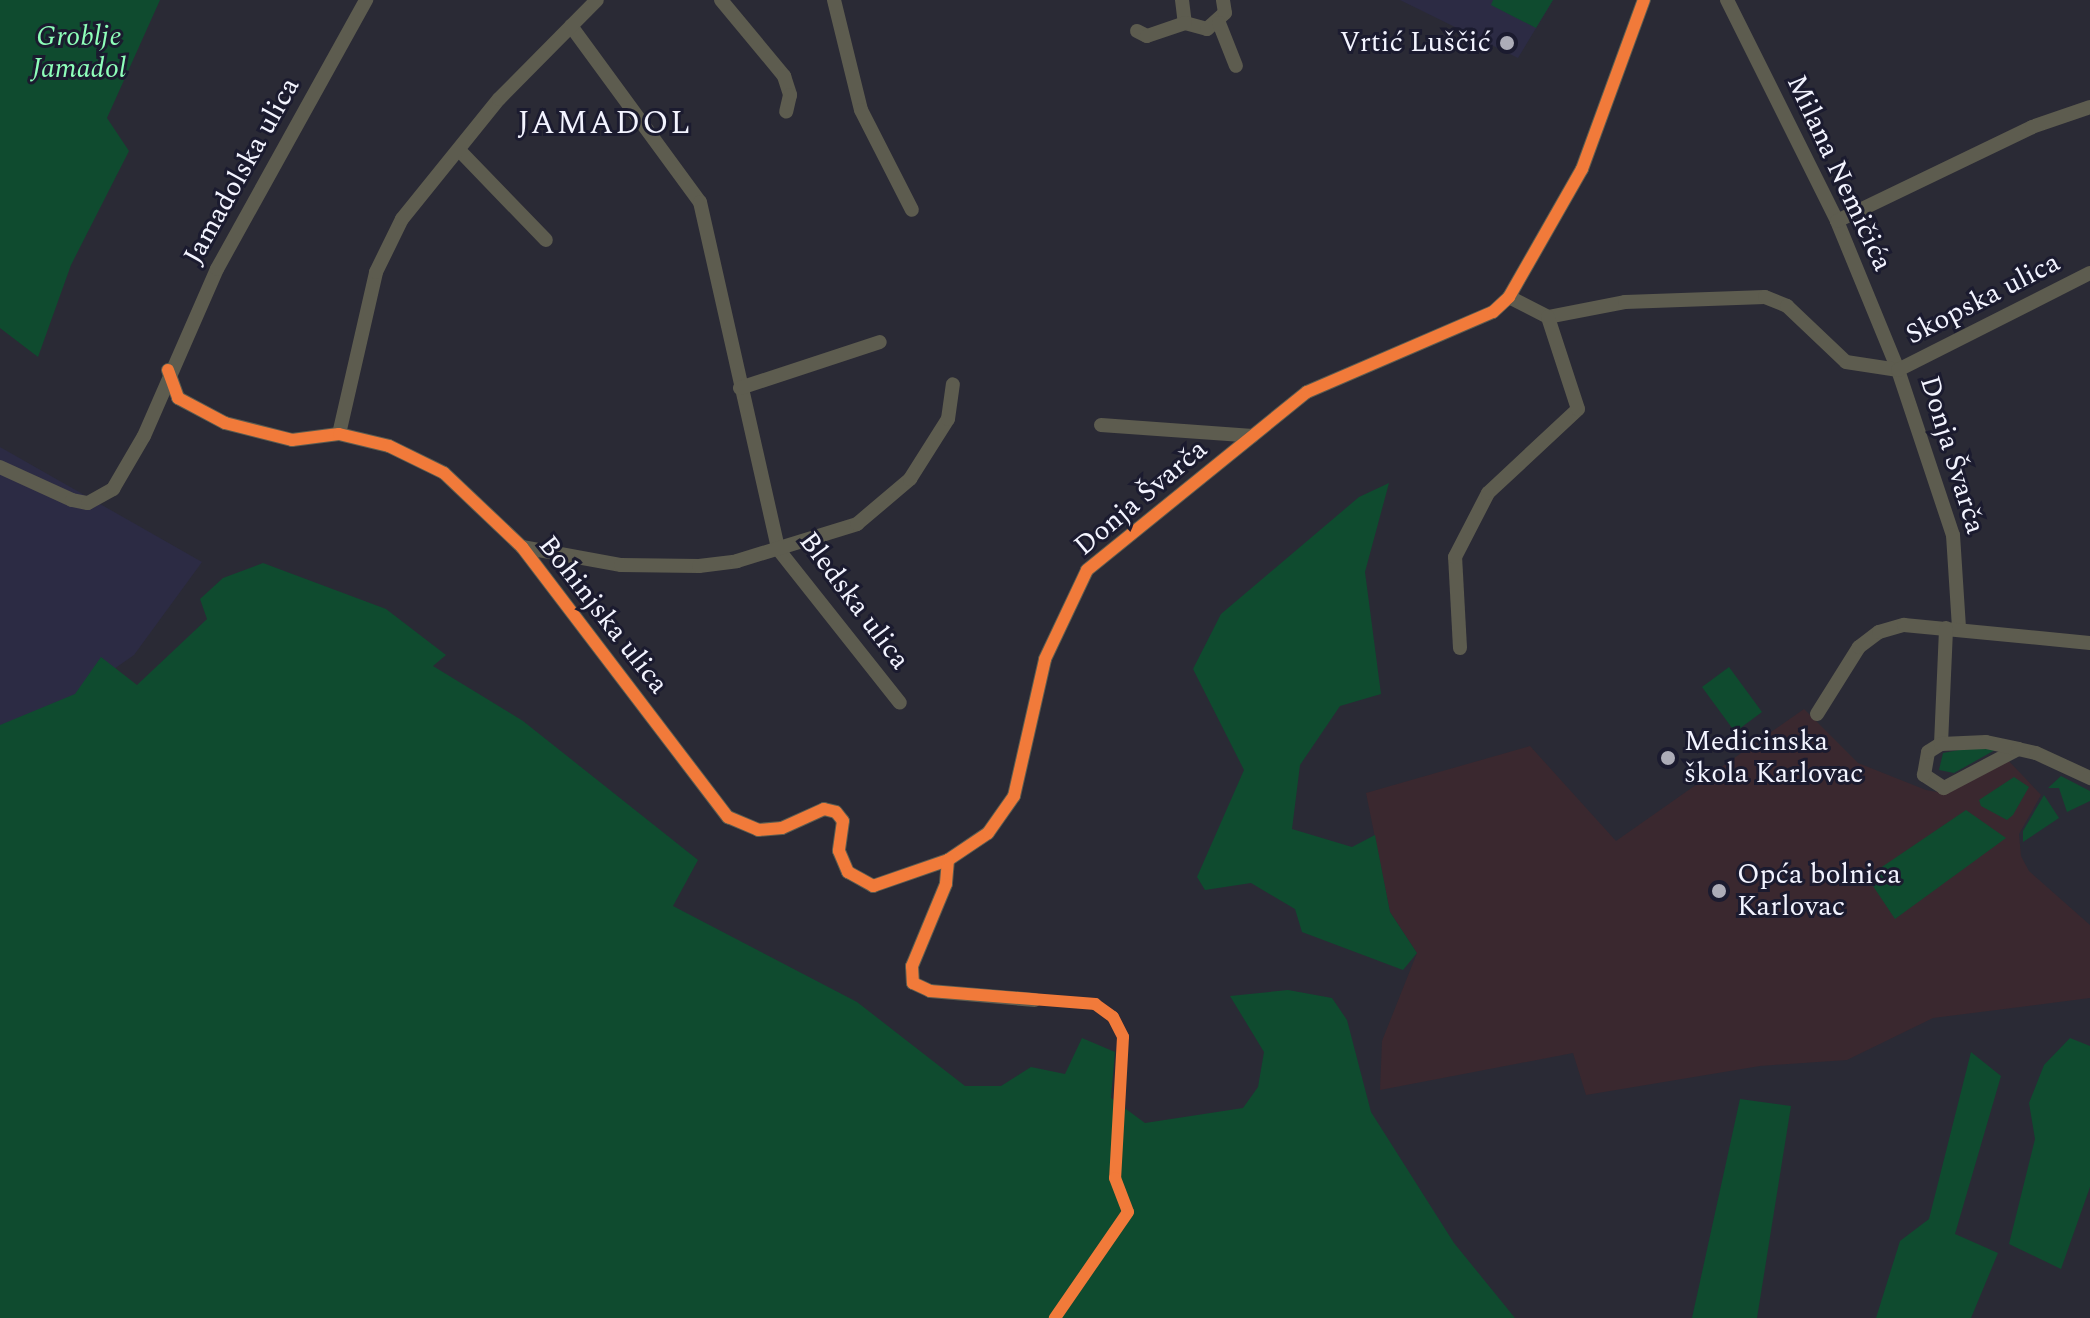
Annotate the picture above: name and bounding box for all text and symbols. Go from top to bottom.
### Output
park label: Groblje Jamadol [32,20,126,86]
place label: Vrtić Luščić [1340,26,1491,60]
marker: Vrtić Luščić [1498,34,1516,52]
street label: Milana Nemičića [1779,70,1899,276]
street label: Jamadolska ulica [177,72,307,270]
district label: JAMADOL [517,105,693,143]
street label: Skopska ulica [1900,246,2066,352]
street label: Donja Švarča [1912,372,1992,538]
street label: Donja Švarča [1068,433,1214,563]
street label: Bledska ulica [791,526,917,676]
street label: Bohinjska ulica [531,529,675,701]
place label: Medicinska škola Karlovac [1684,725,1863,791]
marker: Medicinska škola Karlovac [1659,749,1677,767]
place label: Opća bolnica Karlovac [1737,858,1901,924]
marker: Opća bolnica Karlovac [1708,880,1730,902]

